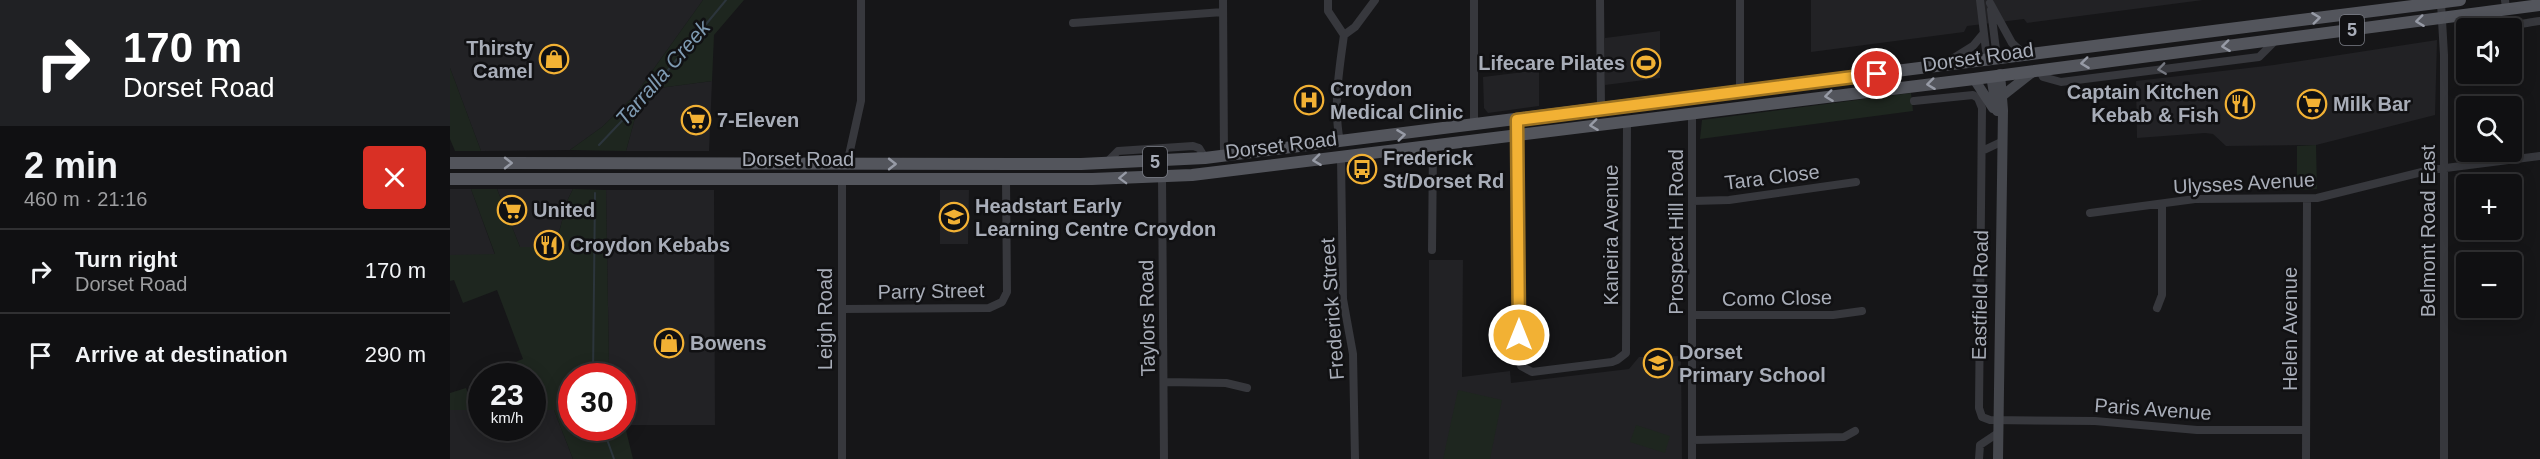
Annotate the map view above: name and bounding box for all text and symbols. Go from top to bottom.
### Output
one-way arrow [2311,13,2320,25]
one-way arrow [2415,14,2424,27]
water label: Tarralla Creek [611,15,715,130]
road number: 5 [2340,15,2364,45]
map controls [2456,18,2522,318]
button: sound [2456,18,2522,84]
icon: right [24,24,102,102]
text: 170 m [123,24,242,71]
place label: Thirsty Camel [466,37,534,82]
street label: Dorset Road [1921,38,2035,76]
one-way arrow [2222,39,2231,52]
shop icon: Thirsty Camel [538,43,570,75]
sports icon: Lifecare Pilates [1630,47,1662,79]
pin [1851,48,1902,99]
place label: Lifecare Pilates [1478,52,1625,74]
one-way arrow [2081,56,2090,69]
icon: arrive [1860,57,1893,90]
one-way arrow [2158,62,2167,75]
text: Dorset Road [123,73,275,103]
one-way arrow [1926,77,1935,89]
place label: Croydon Medical Clinic [1330,78,1463,123]
place label: Captain Kitchen Kebab & Fish [2067,81,2219,126]
hospital icon: Croydon Medical Clinic [1293,84,1325,116]
restaurant icon: Captain Kitchen Kebab & Fish [2224,88,2256,120]
supermarket icon: Milk Bar [2296,88,2328,120]
one-way arrow [1824,89,1833,102]
place label: Milk Bar [2333,93,2411,115]
button: search [2456,96,2522,162]
supermarket icon: 7-Eleven [680,104,712,136]
place label: 7-Eleven [717,109,799,131]
one-way arrow [1589,118,1598,131]
street label: Dorset Road [1224,127,1338,163]
one-way arrow [1396,129,1405,141]
street label: Belmont Road East [2417,144,2439,317]
text: 2 min [24,145,118,186]
button: close [363,146,426,209]
road number: 5 [1143,147,1167,177]
place label: Frederick St/Dorset Rd [1383,147,1504,192]
street label: Dorset Road [742,148,854,170]
street label: Prospect Hill Road [1665,149,1687,315]
bus stop icon: Frederick St/Dorset Rd [1346,153,1378,185]
one-way arrow [1312,154,1321,166]
one-way arrow [504,157,513,169]
one-way arrow [888,158,897,170]
street label: Tara Close [1723,160,1821,194]
street label: Kaneira Avenue [1600,165,1622,305]
street label: Ulysses Avenue [2173,168,2315,198]
one-way arrow [1118,171,1127,184]
button: + [2456,174,2522,240]
text: 460 m · 21:16 [24,188,147,210]
supermarket icon: United [496,194,528,226]
place label: Headstart Early Learning Centre Croydon [975,195,1216,240]
place label: United [533,199,595,221]
school or university icon: Headstart Early Learning Centre Croydon [938,201,970,233]
restaurant icon: Croydon Kebabs [533,229,565,261]
street label: Eastfield Road [1968,230,1992,360]
place label: Croydon Kebabs [570,234,730,256]
street label: Frederick Street [1316,237,1348,381]
text: Turn right [75,247,177,272]
button: − [2456,252,2522,318]
icon: right [24,255,57,288]
text: 170 m [365,258,426,283]
street label: Taylors Road [1135,259,1159,377]
street label: Helen Avenue [2279,267,2301,391]
street label: Leigh Road [814,268,836,370]
text: Dorset Road [75,273,187,295]
street label: Parry Street [877,279,985,303]
street label: Como Close [1722,286,1832,310]
position arrow [1487,303,1551,367]
shop icon: Bowens [653,327,685,359]
place label: Bowens [690,332,767,354]
icon: arrive [24,339,57,372]
place label: Dorset Primary School [1679,341,1826,386]
text: Arrive at destination [75,342,288,367]
text: 290 m [365,342,426,367]
school or university icon: Dorset Primary School [1642,347,1674,379]
speed limit sign: 30 [558,363,636,441]
text: 23 [490,378,524,411]
street label: Paris Avenue [2094,394,2212,424]
text: km/h [491,409,523,426]

